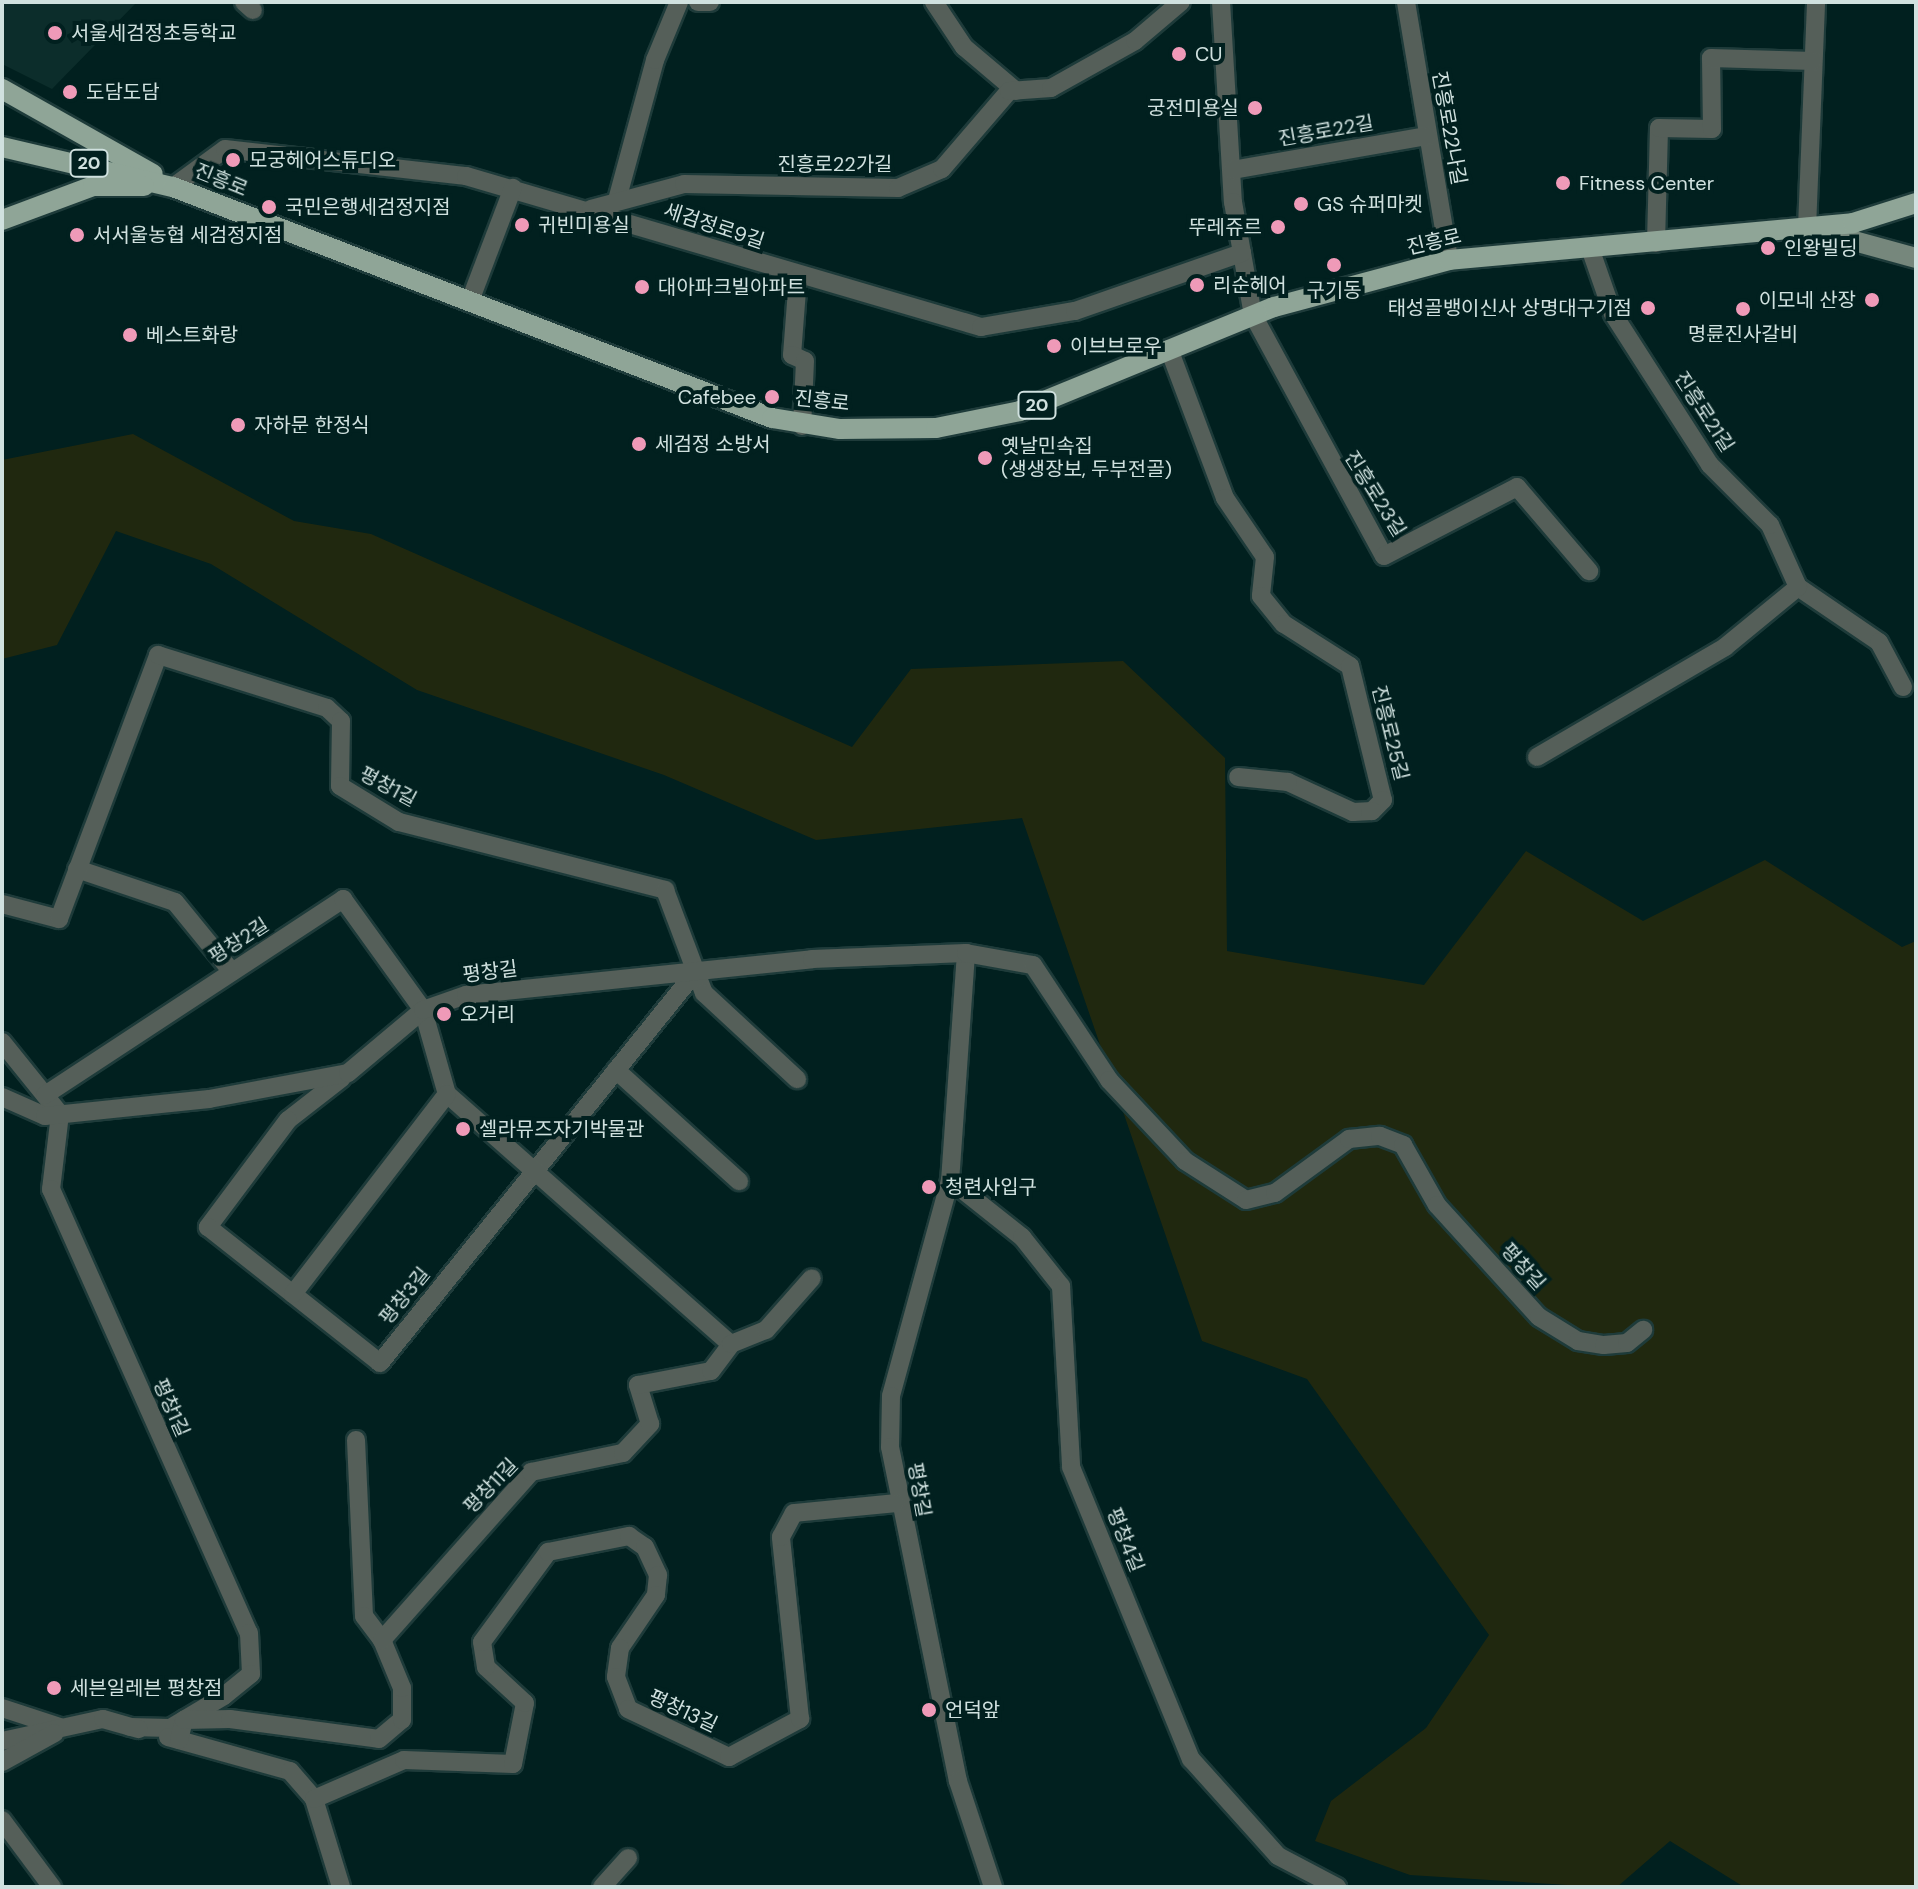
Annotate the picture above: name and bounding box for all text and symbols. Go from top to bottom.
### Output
place label: 서울세검정초등학교 [71,21,237,45]
marker: 서울세검정초등학교 [46,24,64,42]
place label: CU [1195,42,1222,66]
marker: CU [1170,45,1188,63]
street label: 진흥로22나길 [1427,69,1471,187]
place label: 도담도담 [86,80,160,104]
marker: 도담도담 [61,83,79,101]
place label: 궁전미용실 [1147,96,1239,120]
marker: 궁전미용실 [1246,99,1264,117]
street label: 진흥로22길 [1276,111,1376,151]
place label: 모궁헤어스튜디오 [249,148,396,172]
road number: 20 [69,149,109,177]
marker: 모궁헤어스튜디오 [224,151,242,169]
street label: 진흥로22가길 [777,152,893,176]
street label: 진흥로 [191,159,251,201]
place label: Fitness Center [1579,171,1714,195]
marker: Fitness Center [1554,174,1572,192]
place label: GS 슈퍼마켓 [1317,192,1423,216]
place label: 국민은행세검정지점 [285,195,451,219]
marker: GS 슈퍼마켓 [1292,195,1310,213]
marker: 국민은행세검정지점 [260,198,278,216]
street label: 세검정로9길 [661,198,767,254]
place label: 귀빈미용실 [538,213,630,237]
place label: 뚜레쥬르 [1188,215,1262,239]
marker: 귀빈미용실 [513,216,531,234]
marker: 뚜레쥬르 [1269,218,1287,236]
place label: 서서울농협 세검정지점 [93,223,282,247]
street label: 진흥로 [1404,224,1464,260]
marker: 서서울농협 세검정지점 [68,226,86,244]
place label: 인왕빌딩 [1784,236,1858,260]
marker: 인왕빌딩 [1759,239,1777,257]
marker: 구기동 [1325,256,1343,274]
place label: 리순헤어 [1213,273,1287,297]
place label: 대아파크빌아파트 [658,275,805,299]
marker: 리순헤어 [1188,276,1206,294]
marker: 대아파크빌아파트 [633,278,651,296]
place label: 구기동 [1306,278,1362,302]
place label: 이모네 산장 [1759,288,1856,312]
marker: 이모네 산장 [1863,291,1881,309]
place label: 태성골뱅이신사 상명대구기점 [1387,296,1632,320]
marker: 태성골뱅이신사 상명대구기점 [1639,299,1657,317]
marker: 명륜진사갈비 [1734,300,1752,318]
place label: 명륜진사갈비 [1688,322,1798,346]
place label: 베스트화랑 [146,323,238,347]
marker: 베스트화랑 [121,326,139,344]
place label: 이브브로우 [1070,334,1162,358]
marker: 이브브로우 [1045,337,1063,355]
street label: 진흥로21길 [1669,367,1739,457]
place label: Cafebee [678,385,756,409]
street label: 진흥로 [793,386,851,416]
marker: Cafebee [763,388,781,406]
road number: 20 [1017,391,1057,419]
place label: 자하문 한정식 [254,413,370,437]
marker: 자하문 한정식 [229,416,247,434]
place label: 세검정 소방서 [655,432,771,456]
place label: 옛날민속집 (생생장보, 두부전골) [1001,434,1172,481]
marker: 세검정 소방서 [630,435,648,453]
street label: 진흥로23길 [1339,447,1411,541]
marker: 옛날민속집 (생생장보, 두부전골) [976,449,994,467]
street label: 진흥로25길 [1367,683,1413,783]
street label: 평창1길 [355,762,421,812]
street label: 평창2길 [204,913,274,969]
street label: 평창길 [461,957,519,987]
place label: 오거리 [460,1002,515,1026]
marker: 오거리 [435,1005,453,1023]
place label: 셀라뮤즈자기박물관 [479,1117,645,1141]
marker: 셀라뮤즈자기박물관 [454,1120,472,1138]
place label: 청련사입구 [945,1175,1037,1199]
marker: 청련사입구 [920,1178,938,1196]
street label: 평창길 [1496,1238,1550,1296]
street label: 평창3길 [375,1262,435,1330]
street label: 평창1길 [148,1375,194,1441]
street label: 평창11길 [459,1453,523,1519]
street label: 평창길 [902,1461,936,1519]
street label: 평창4길 [1101,1504,1149,1576]
place label: 세븐일레븐 평창점 [70,1676,223,1700]
marker: 세븐일레븐 평창점 [45,1679,63,1697]
street label: 평창13길 [645,1685,721,1737]
place label: 언덕앞 [945,1698,1000,1722]
marker: 언덕앞 [920,1701,938,1719]

